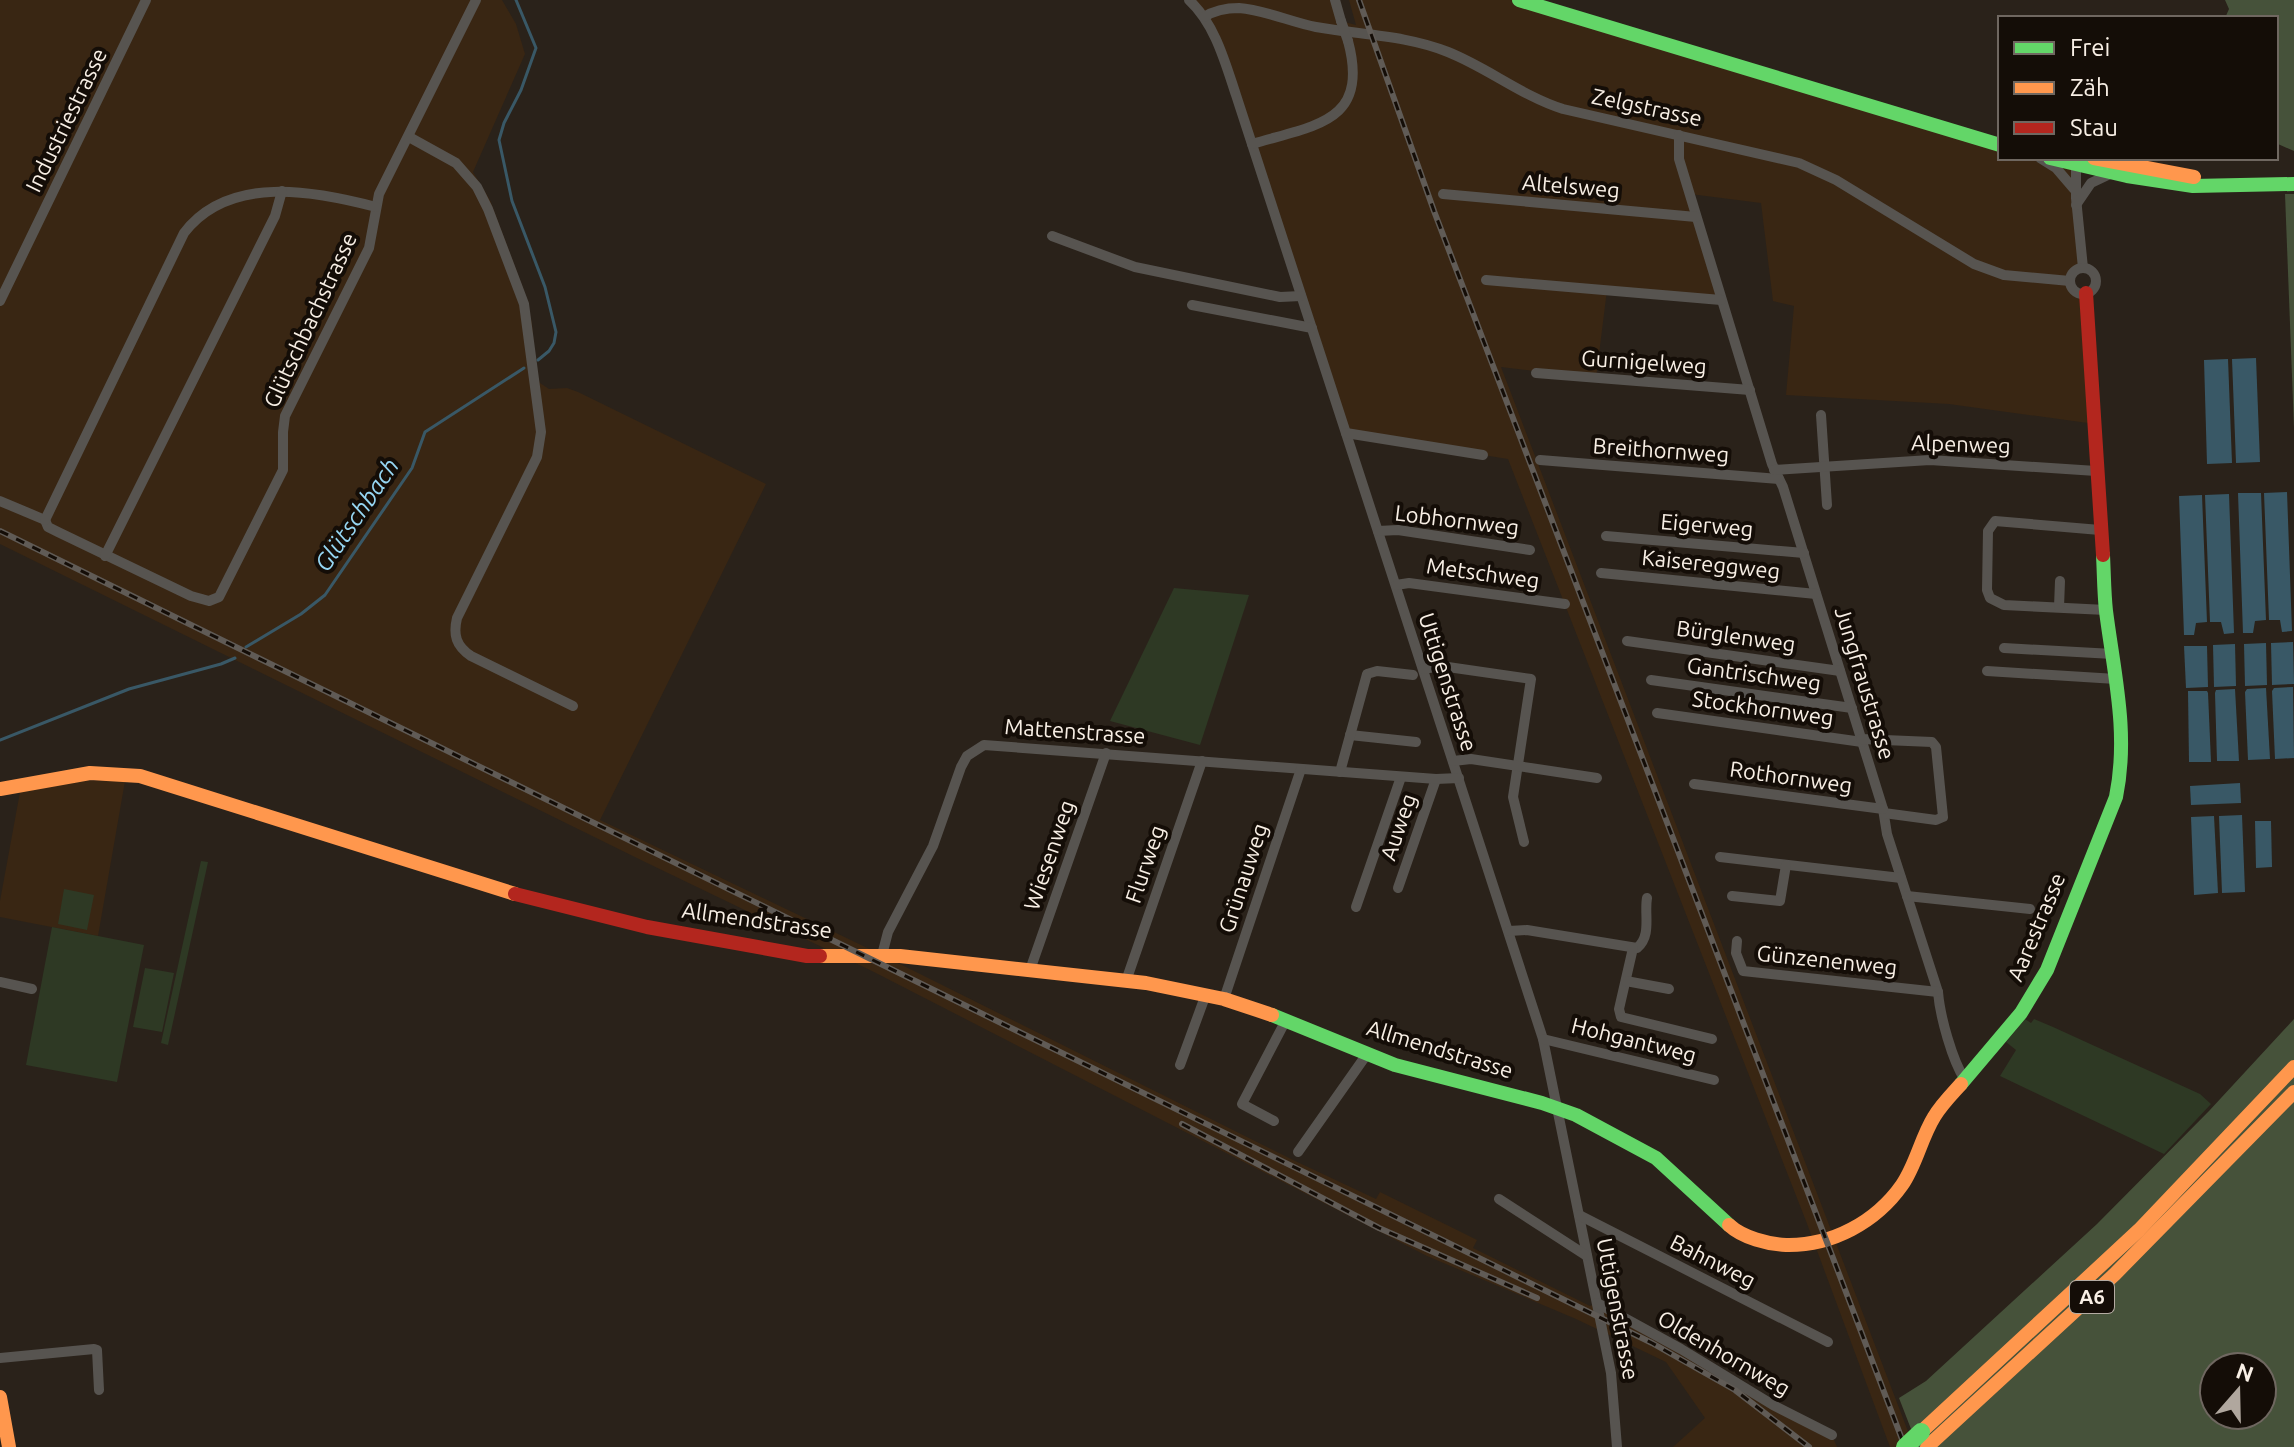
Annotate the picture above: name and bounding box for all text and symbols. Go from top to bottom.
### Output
legend [1998,16,2278,160]
text: Frei [2070,34,2110,61]
street label: Industriestrasse [20,44,111,196]
text: Zäh [2070,74,2110,101]
street label: Zelgstrasse [1590,83,1705,130]
text: Stau [2070,114,2118,141]
street label: Altelsweg [1521,169,1621,202]
street label: Glütschbachstrasse [258,228,361,411]
street label: Gurnigelweg [1580,345,1708,378]
street label: Alpenweg [1911,429,2011,458]
street label: Breithornweg [1592,432,1730,467]
water label: Glütschbach [309,453,404,576]
street label: Lobhornweg [1393,499,1521,540]
street label: Eigerweg [1660,508,1755,541]
street label: Kaisereggweg [1640,544,1782,583]
street label: Metschweg [1425,552,1541,593]
street label: Jungfraustrasse [1830,604,1901,762]
street label: Uttigenstrasse [1414,609,1483,754]
street label: Bürglenweg [1675,615,1797,656]
street label: Gantrischweg [1686,652,1823,695]
street label: Stockhornweg [1691,685,1835,730]
street label: Mattenstrasse [1004,713,1146,748]
street label: Rothornweg [1728,756,1854,797]
street label: Auweg [1375,790,1421,863]
street label: Wiesenweg [1018,797,1079,913]
street label: Grünauweg [1213,820,1272,936]
street label: Flurweg [1120,822,1169,906]
street label: Aarestrasse [2002,869,2070,985]
street label: Allmendstrasse [680,897,834,942]
street label: Günzenenweg [1756,940,1898,979]
street label: Hohgantweg [1569,1012,1699,1067]
street label: Allmendstrasse [1364,1014,1516,1083]
street label: Bahnweg [1666,1228,1760,1293]
street label: Uttigenstrasse [1592,1236,1645,1382]
road number: A6 [2070,1281,2114,1313]
street label: Oldenhornweg [1654,1305,1795,1401]
north arrow [2198,1351,2278,1431]
text: N [2233,1357,2257,1386]

